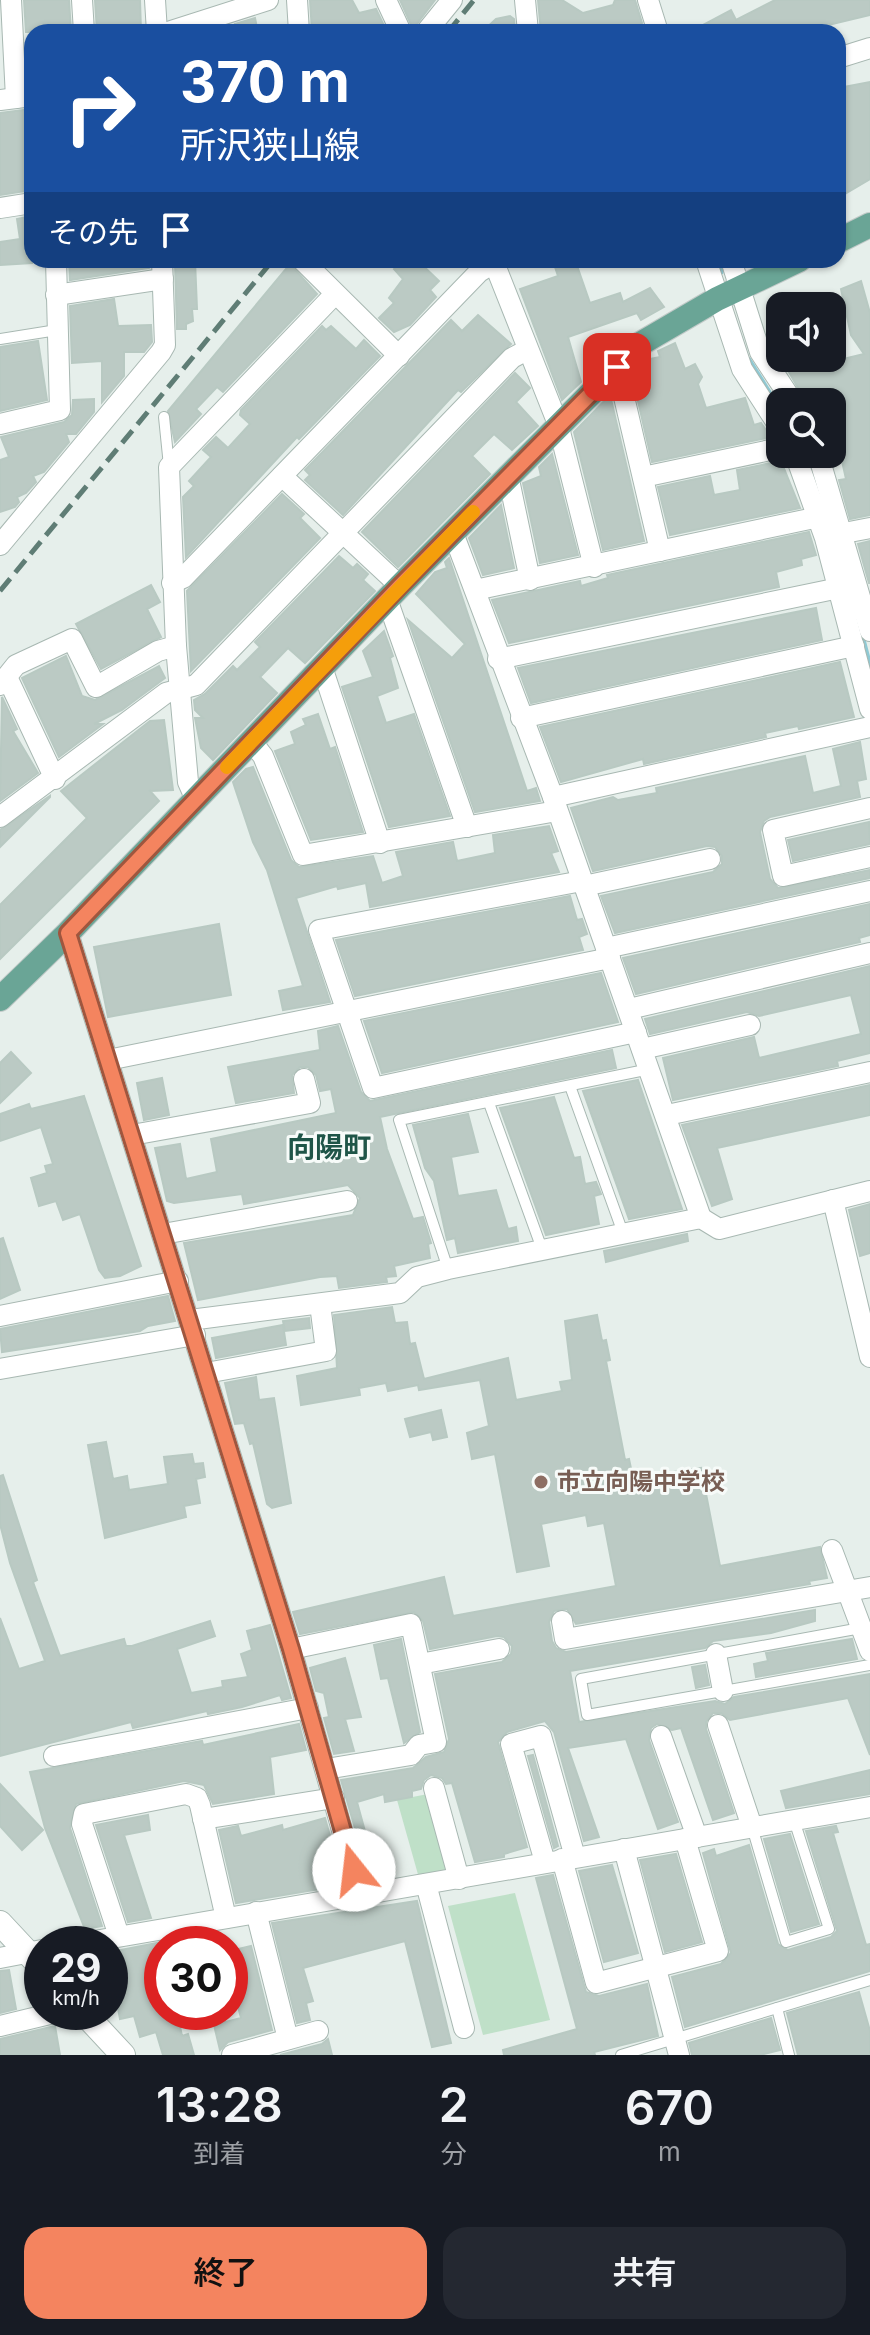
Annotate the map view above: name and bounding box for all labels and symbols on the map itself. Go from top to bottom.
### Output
pin [583,333,651,401]
district label: 向陽町 [287,1130,371,1164]
place label: 市立向陽中学校 [557,1467,725,1496]
marker: 市立向陽中学校 [532,1473,550,1491]
position arrow [312,1828,396,1912]
speed limit sign: 30 [144,1926,248,2030]

